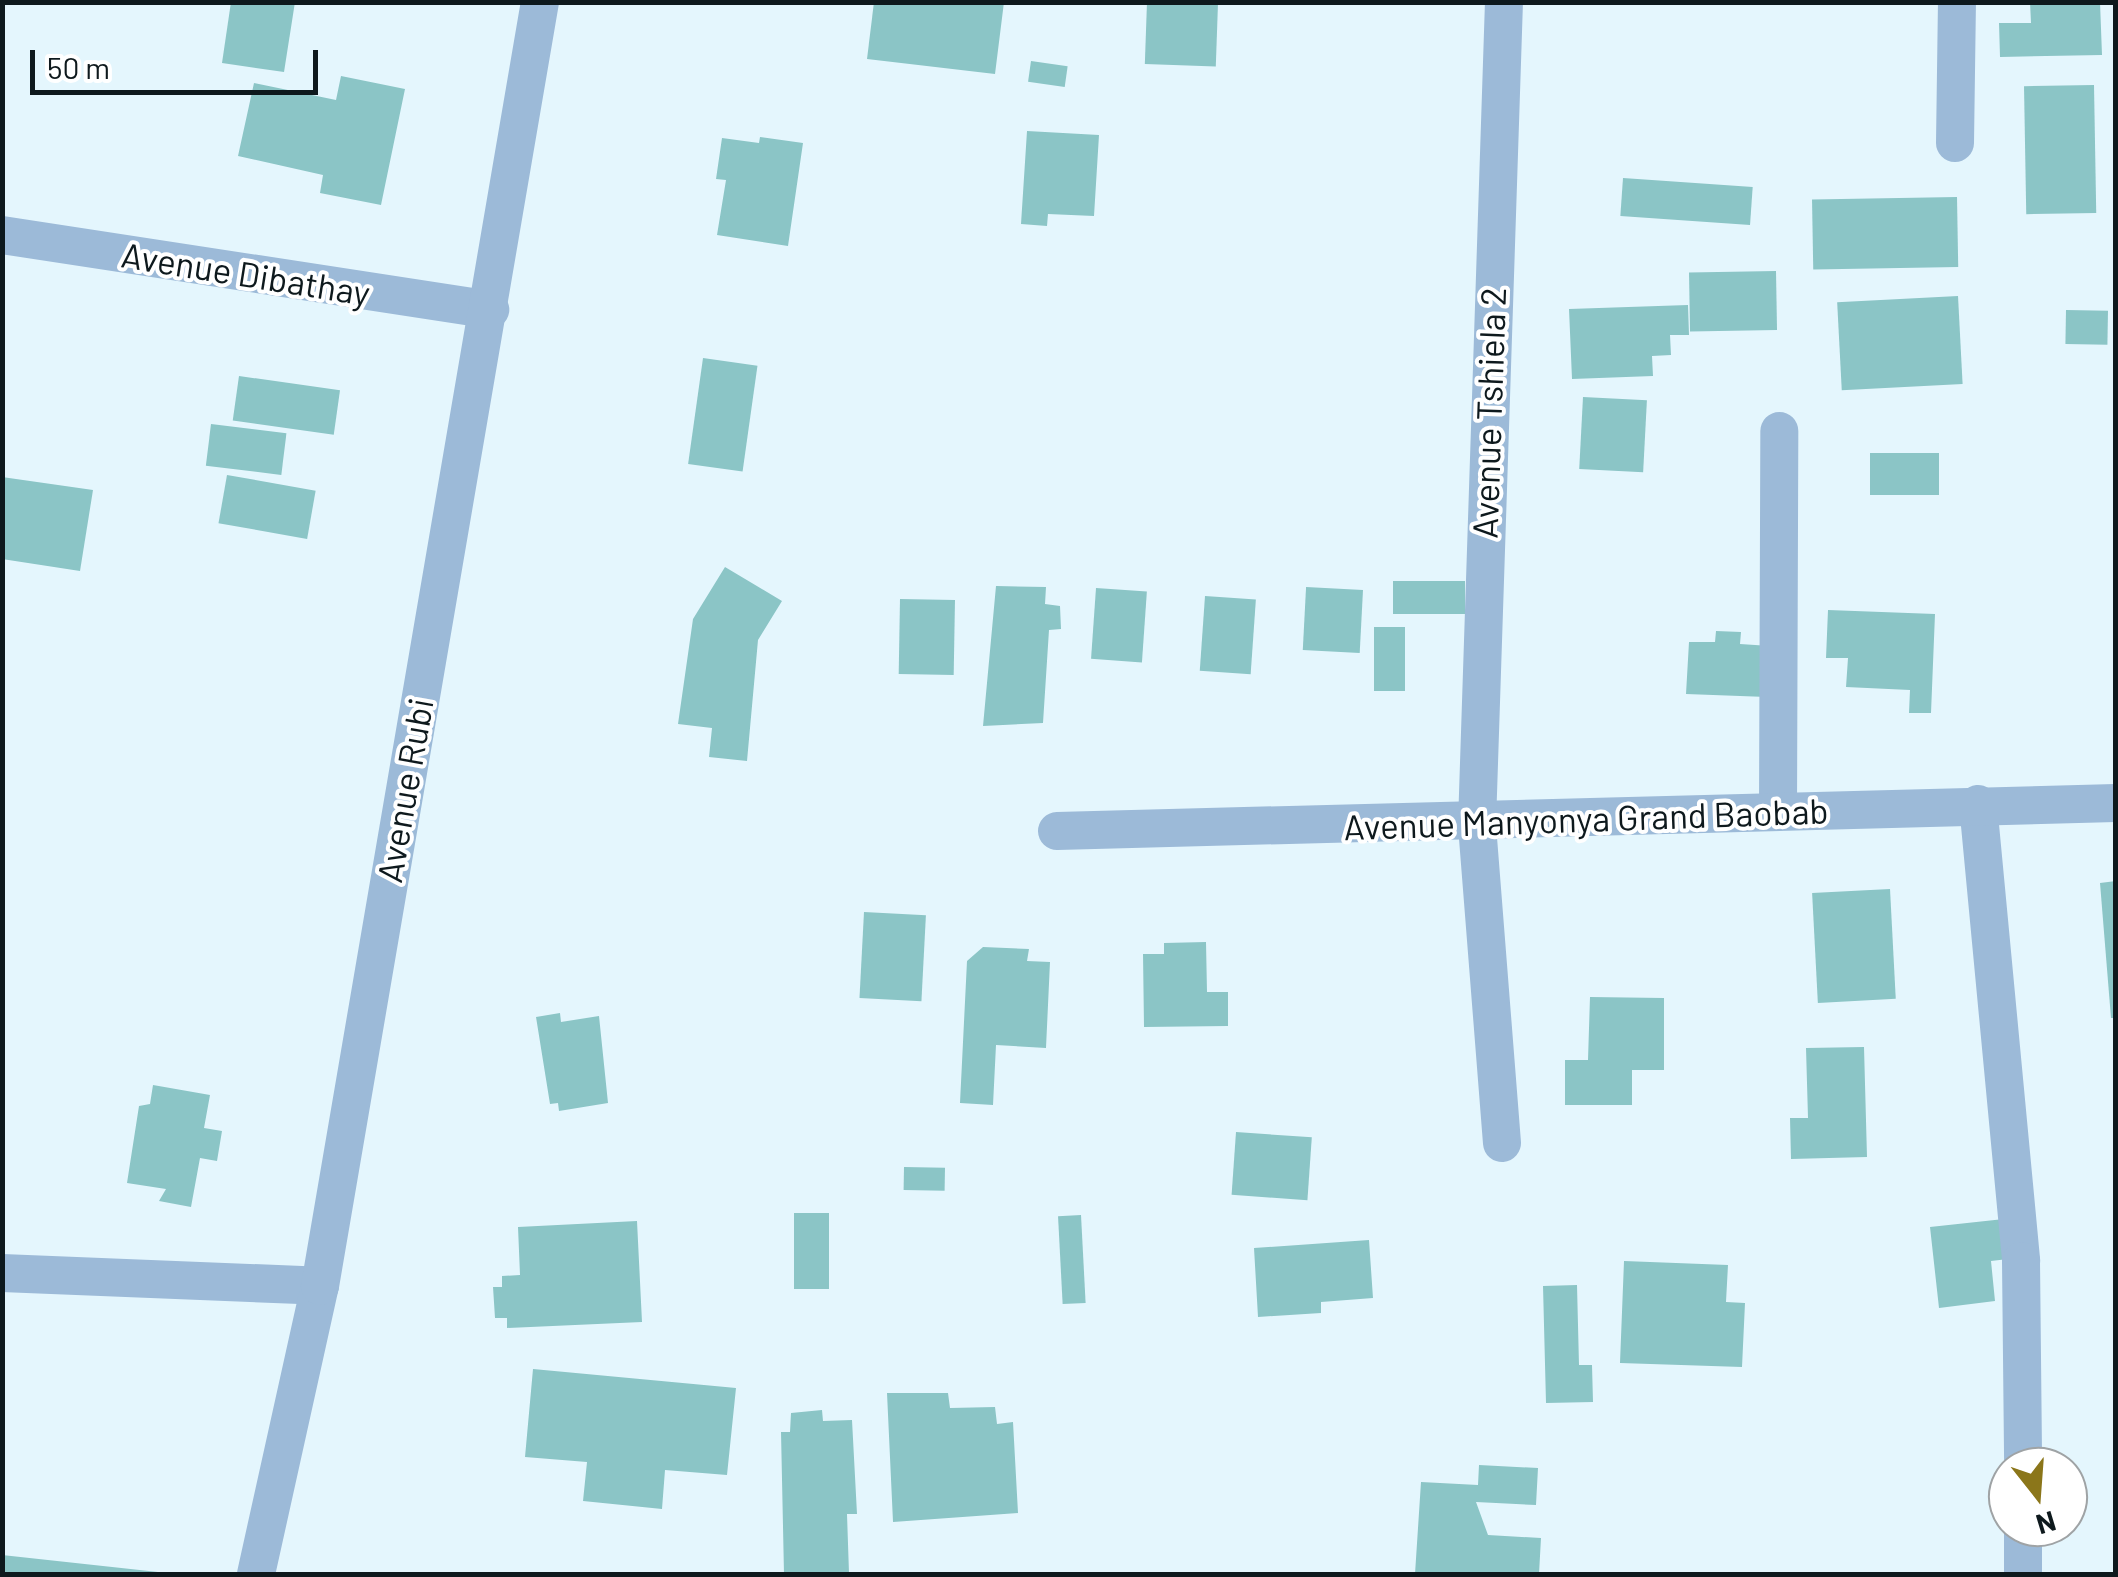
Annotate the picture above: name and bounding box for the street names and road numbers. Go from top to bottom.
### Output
street label: Avenue Dibathay [119,233,373,313]
street label: Avenue Tshiela 2 [1463,287,1513,539]
street label: Avenue Rubi [367,695,441,885]
street label: Avenue Manyonya Grand Baobab [1343,789,1829,847]

